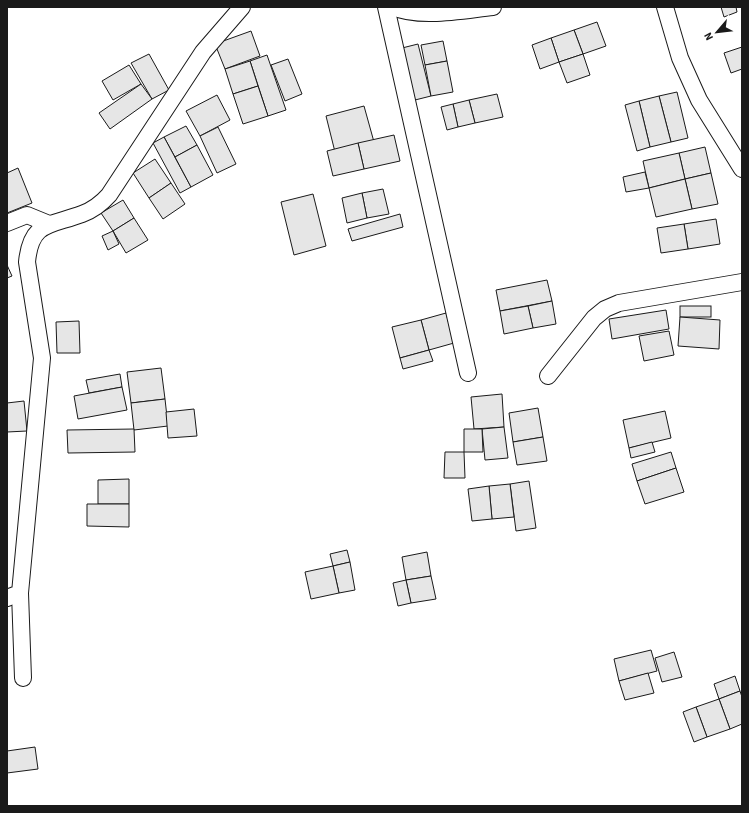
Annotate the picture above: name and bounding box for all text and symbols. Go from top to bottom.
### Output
north arrow [697,12,737,52]
text: N [700,30,717,43]

